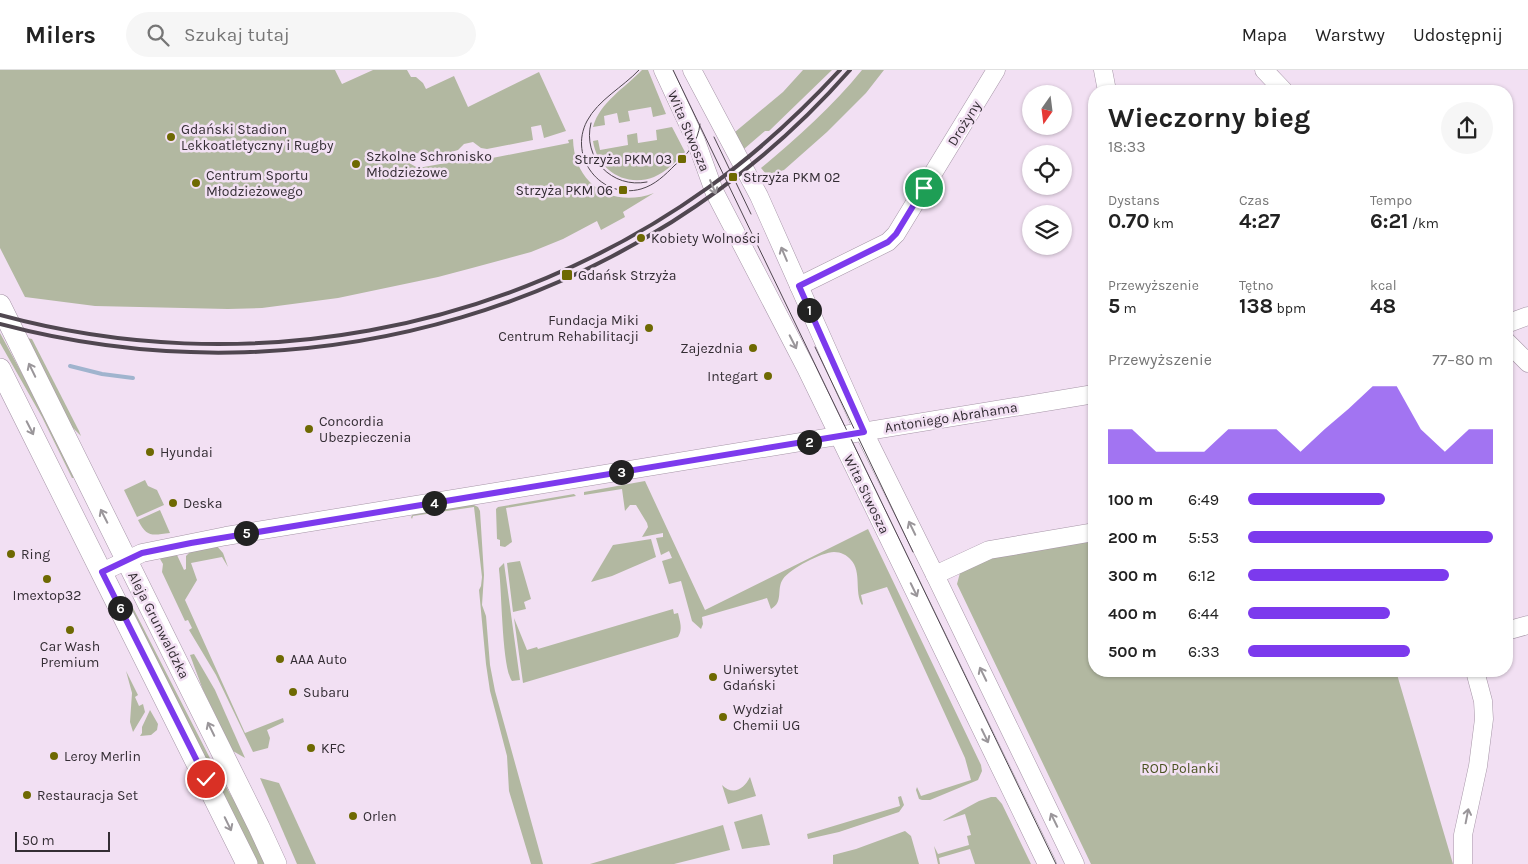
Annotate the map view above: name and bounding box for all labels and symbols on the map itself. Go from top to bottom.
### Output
north arrow [1022,85,1072,135]
street label: Wita Stwosza [664,88,713,174]
street label: Drożyny [944,97,985,149]
place label: Gdański Stadion Lekkoatletyczny i Rugby [181,121,334,154]
marker: Gdański Stadion Lekkoatletyczny i Rugby [165,131,177,143]
place label: Szkolne Schronisko Młodzieżowe [366,148,492,181]
place label: Strzyża PKM 03 [574,151,672,168]
marker: Strzyża PKM 03 [676,153,688,165]
marker: Szkolne Schronisko Młodzieżowe [350,158,362,170]
place label: Centrum Sportu Młodzieżowego [206,167,309,200]
pin [903,167,945,209]
place label: Strzyża PKM 02 [743,169,840,186]
marker: Strzyża PKM 02 [727,171,739,183]
marker: Centrum Sportu Młodzieżowego [190,177,202,189]
one-way arrow [708,179,718,194]
place label: Strzyża PKM 06 [516,182,613,199]
marker: Strzyża PKM 06 [617,184,629,196]
place label: Kobiety Wolności [651,230,760,247]
marker: Kobiety Wolności [635,232,647,244]
one-way arrow [779,247,789,262]
place label: Gdańsk Strzyża [578,267,676,284]
marker: Gdańsk Strzyża [560,268,574,282]
pin: 1 [796,298,822,322]
place label: Fundacja Miki Centrum Rehabilitacji [498,312,639,345]
marker: Fundacja Miki Centrum Rehabilitacji [643,322,655,334]
one-way arrow [789,334,798,349]
place label: Zajezdnia [680,340,743,357]
marker: Zajezdnia [747,342,759,354]
one-way arrow [27,363,37,378]
place label: Integart [707,368,758,385]
marker: Integart [762,370,774,382]
street label: Antoniego Abrahama [883,399,1019,436]
place label: Concordia Ubezpieczenia [319,413,411,446]
one-way arrow [26,420,35,435]
marker: Concordia Ubezpieczenia [303,423,315,435]
pin: 2 [796,430,822,454]
place label: Hyundai [160,444,213,461]
marker: Hyundai [144,446,156,458]
street label: Wita Stwosza [840,452,893,537]
pin: 3 [608,460,634,484]
pin: 4 [422,490,446,516]
place label: Deska [183,495,222,512]
marker: Deska [167,497,179,509]
one-way arrow [99,509,108,524]
pin: 5 [234,520,258,546]
one-way arrow [907,520,917,535]
place label: Ring [21,546,50,563]
marker: Ring [5,548,17,560]
street label: Aleja Grunwaldzka [124,569,193,682]
marker: Imextop32 [41,573,53,585]
one-way arrow [909,583,919,598]
place label: Imextop32 [13,587,81,604]
pin: 6 [108,596,132,620]
marker: Car Wash Premium [64,624,76,636]
place label: Car Wash Premium [40,638,100,671]
place label: AAA Auto [290,651,347,668]
marker: AAA Auto [274,653,286,665]
place label: Uniwersytet Gdański [723,661,798,694]
one-way arrow [978,667,987,682]
marker: Uniwersytet Gdański [707,671,719,683]
place label: Subaru [303,684,349,701]
marker: Subaru [287,686,299,698]
place label: Wydział Chemii UG [733,701,800,734]
marker: Wydział Chemii UG [717,711,729,723]
one-way arrow [206,722,216,737]
one-way arrow [981,729,991,744]
place label: KFC [321,740,345,757]
marker: KFC [305,742,317,754]
place label: Leroy Merlin [64,748,141,765]
marker: Leroy Merlin [48,750,60,762]
pin [185,758,227,800]
park label: ROD Polanki [1141,760,1219,777]
place label: Restauracja Set [37,787,138,804]
marker: Restauracja Set [21,789,33,801]
place label: Orlen [363,808,397,825]
one-way arrow [1463,808,1472,824]
marker: Orlen [347,810,359,822]
one-way arrow [1048,813,1058,828]
one-way arrow [224,816,233,831]
scale bar [15,829,110,852]

